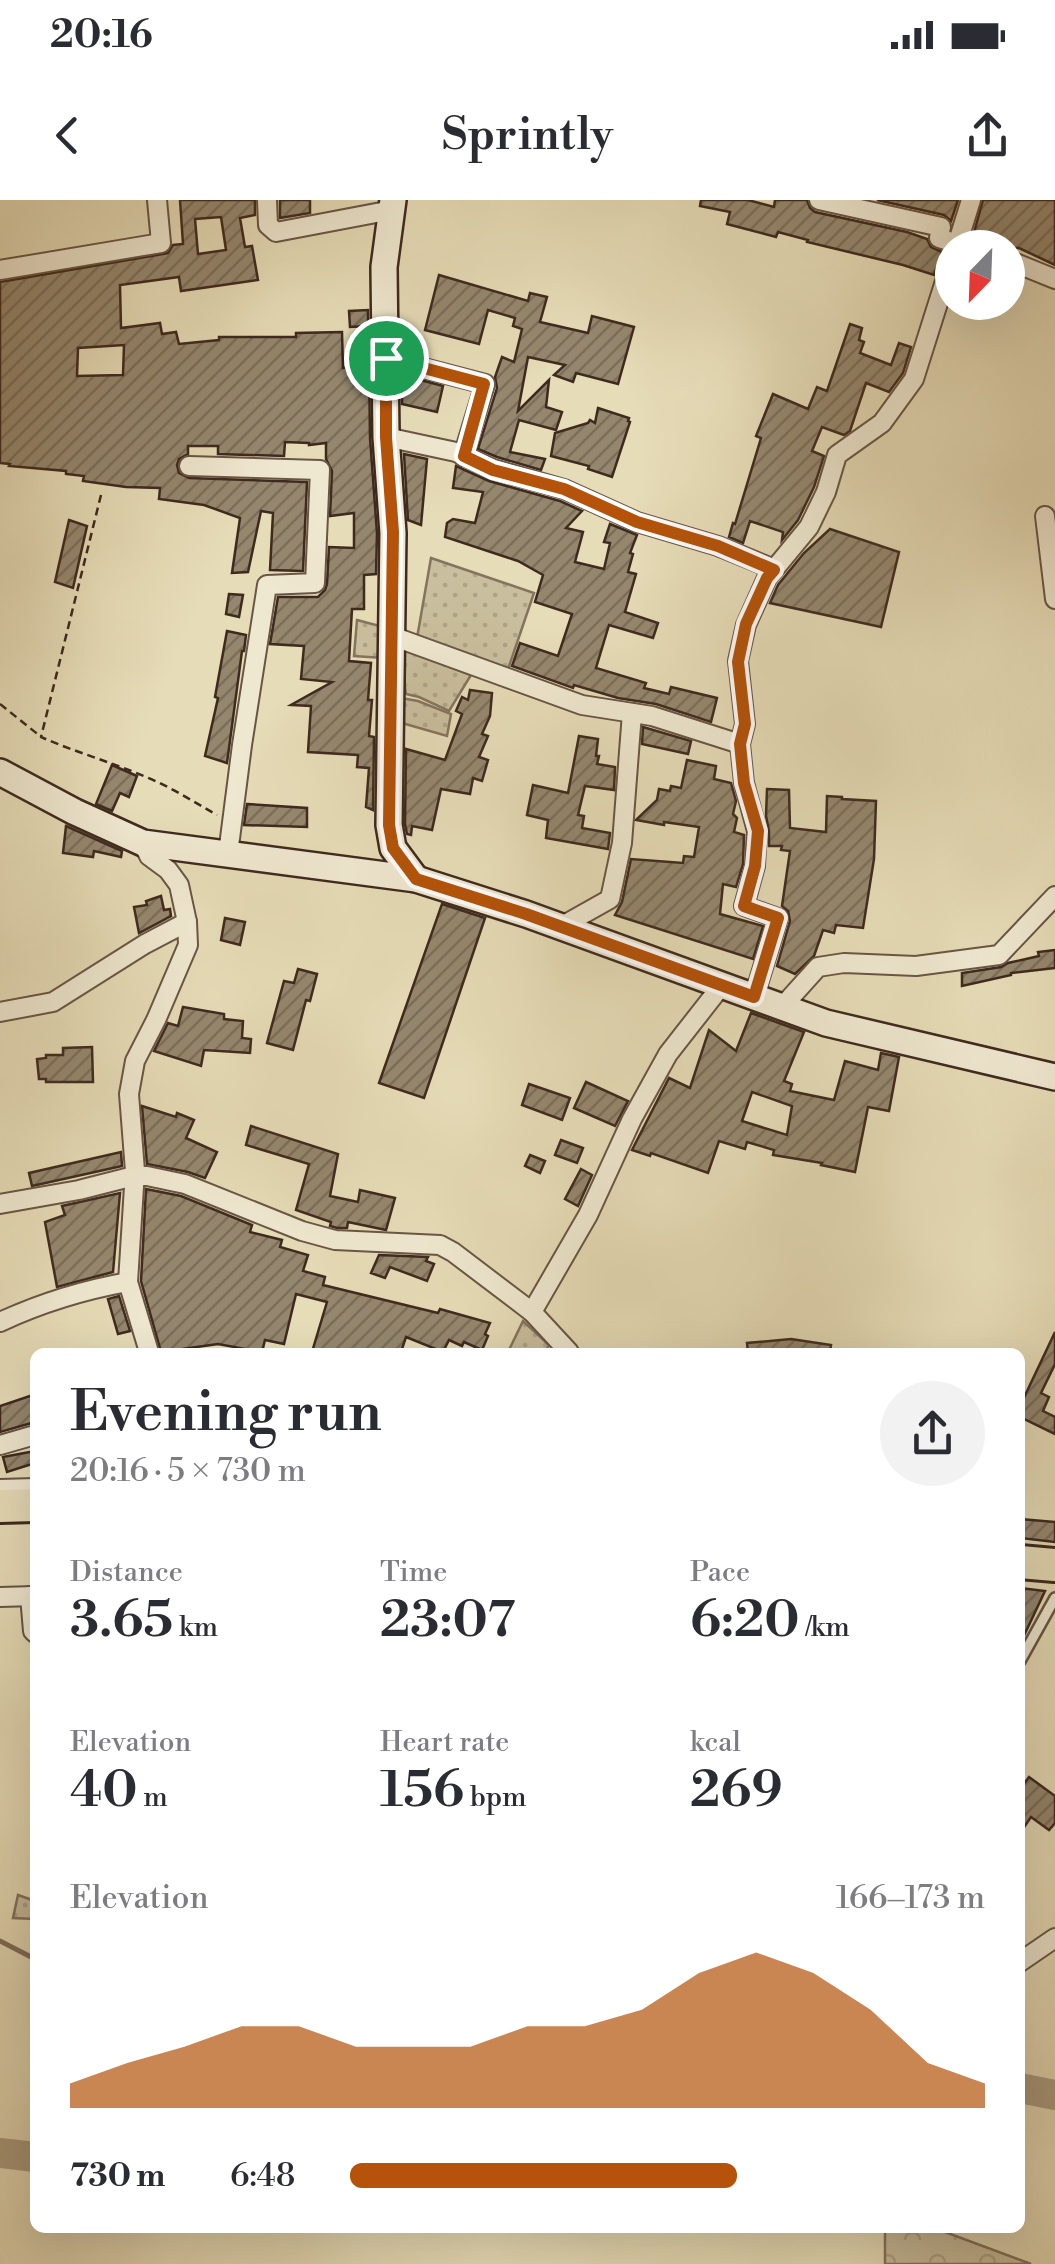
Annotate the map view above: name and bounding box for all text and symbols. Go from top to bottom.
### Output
text: 20:16 [50,12,153,59]
text: Sprintly [442,107,613,164]
icon: back [40,108,95,163]
icon: share [960,108,1015,163]
north arrow [935,230,1025,320]
map controls [935,230,1025,320]
pin [344,316,429,401]
icon: arrive [359,331,414,386]
text: Evening run [70,1379,382,1448]
button: share [880,1381,985,1486]
text: 20:16 · 5 × 730 m [70,1451,306,1491]
text: Distance [70,1555,183,1590]
text: Time [380,1555,447,1590]
text: Pace [690,1555,750,1590]
text: 3.65 [70,1590,173,1652]
text: 23:07 [380,1590,515,1652]
text: 6:20 [690,1590,800,1652]
text: km [173,1610,218,1645]
text: /km [800,1610,850,1645]
text: Elevation [70,1725,191,1760]
text: Heart rate [380,1725,509,1760]
text: kcal [690,1725,741,1760]
text: 40 [70,1760,138,1822]
text: 156 [380,1760,464,1822]
text: 269 [690,1760,783,1822]
text: m [138,1780,168,1815]
text: bpm [464,1780,527,1815]
text: Elevation [70,1878,209,1918]
text: 166–173 m [836,1878,985,1918]
text: 730 m [70,2156,165,2196]
text: 6:48 [230,2156,295,2196]

